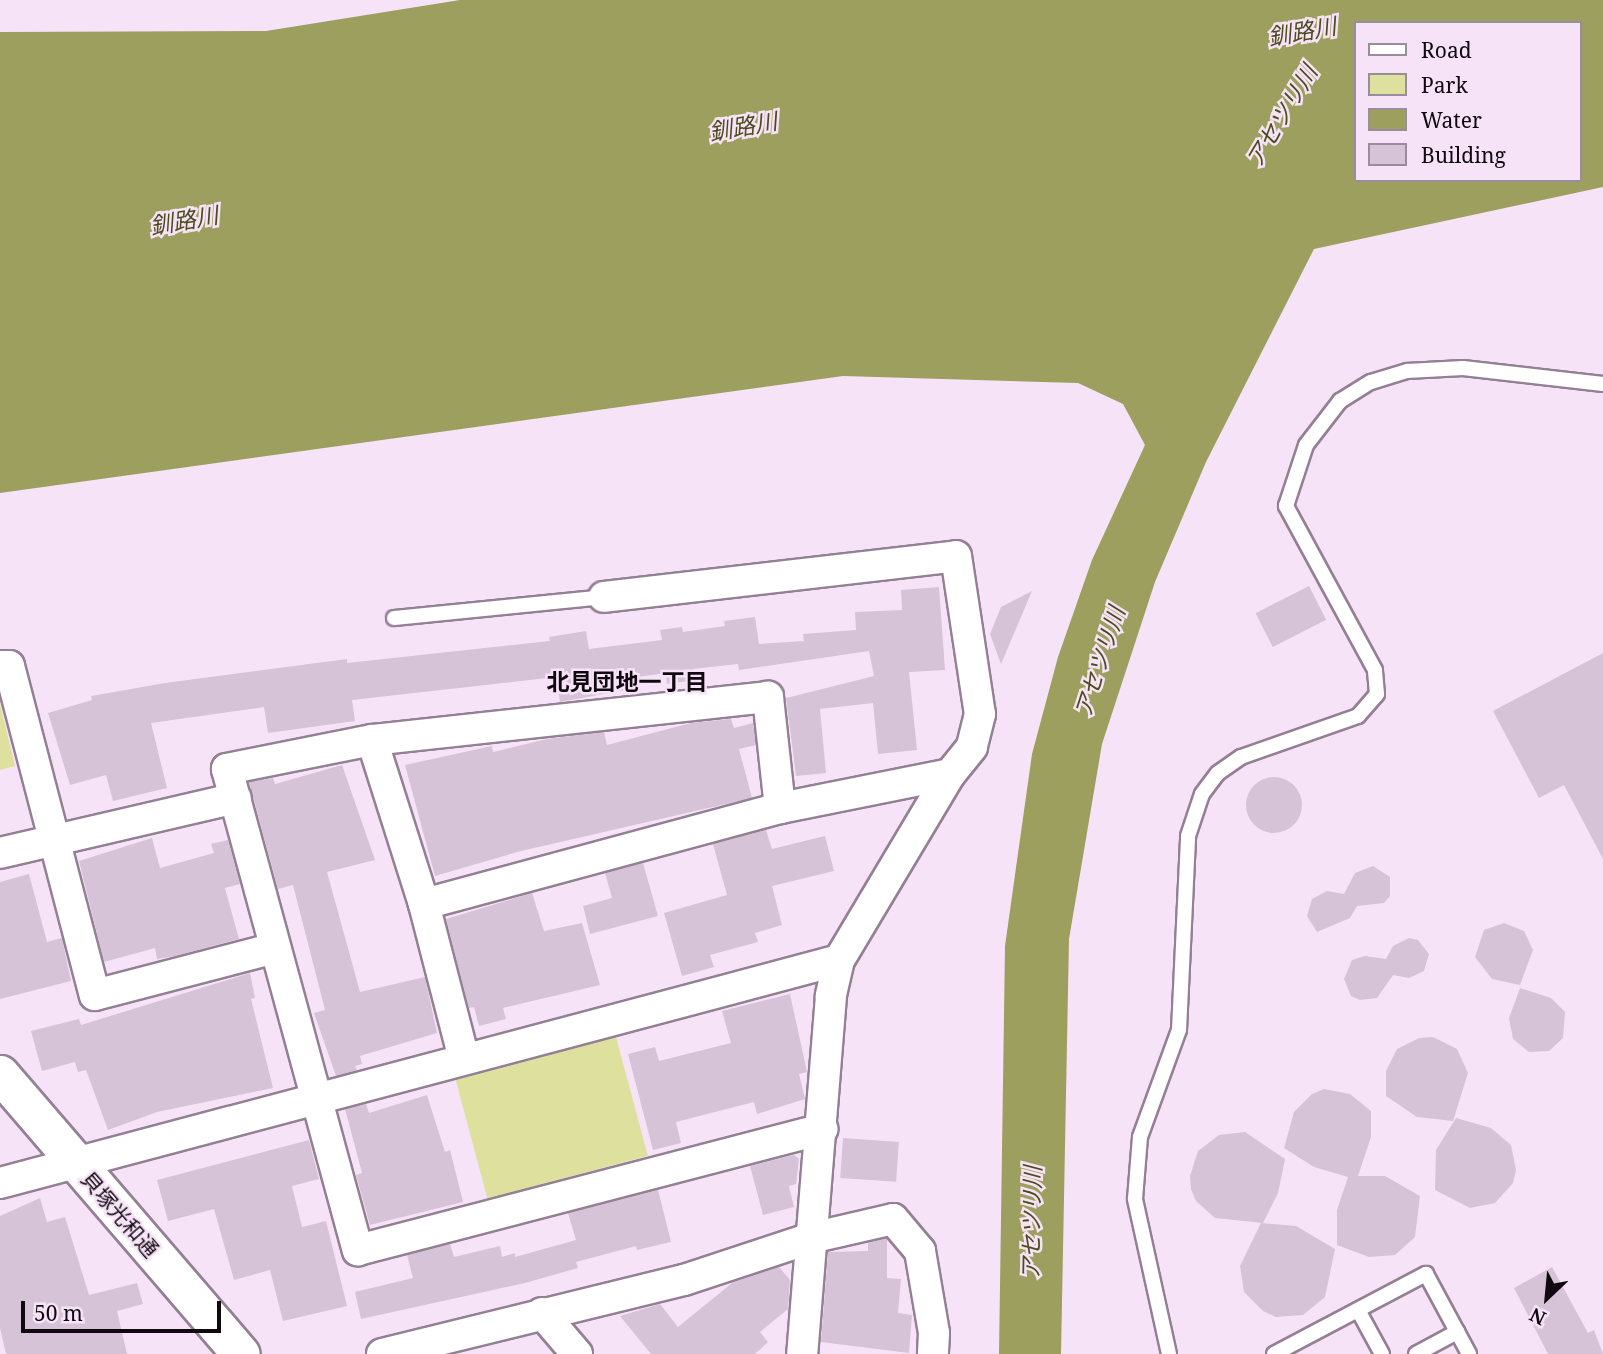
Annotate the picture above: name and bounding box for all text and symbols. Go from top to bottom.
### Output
water label: 釧路川 [1266,11,1338,51]
legend [1354,21,1582,182]
text: Road [1421,36,1472,64]
water label: アセツリ川 [1240,60,1322,172]
text: Park [1421,71,1468,99]
water label: 釧路川 [707,106,779,146]
text: Water [1421,106,1482,134]
text: Building [1421,141,1506,169]
water label: 釧路川 [148,200,220,240]
water label: アセツリ川 [1068,603,1130,721]
district label: 北見団地一丁目 [547,667,707,695]
water label: アセツリ川 [1016,1165,1046,1281]
street label: 貝塚光和通 [76,1166,164,1262]
north arrow [1512,1263,1582,1333]
scale bar [24,1288,224,1332]
text: 50 m [34,1299,83,1327]
text: N [1525,1302,1550,1332]

